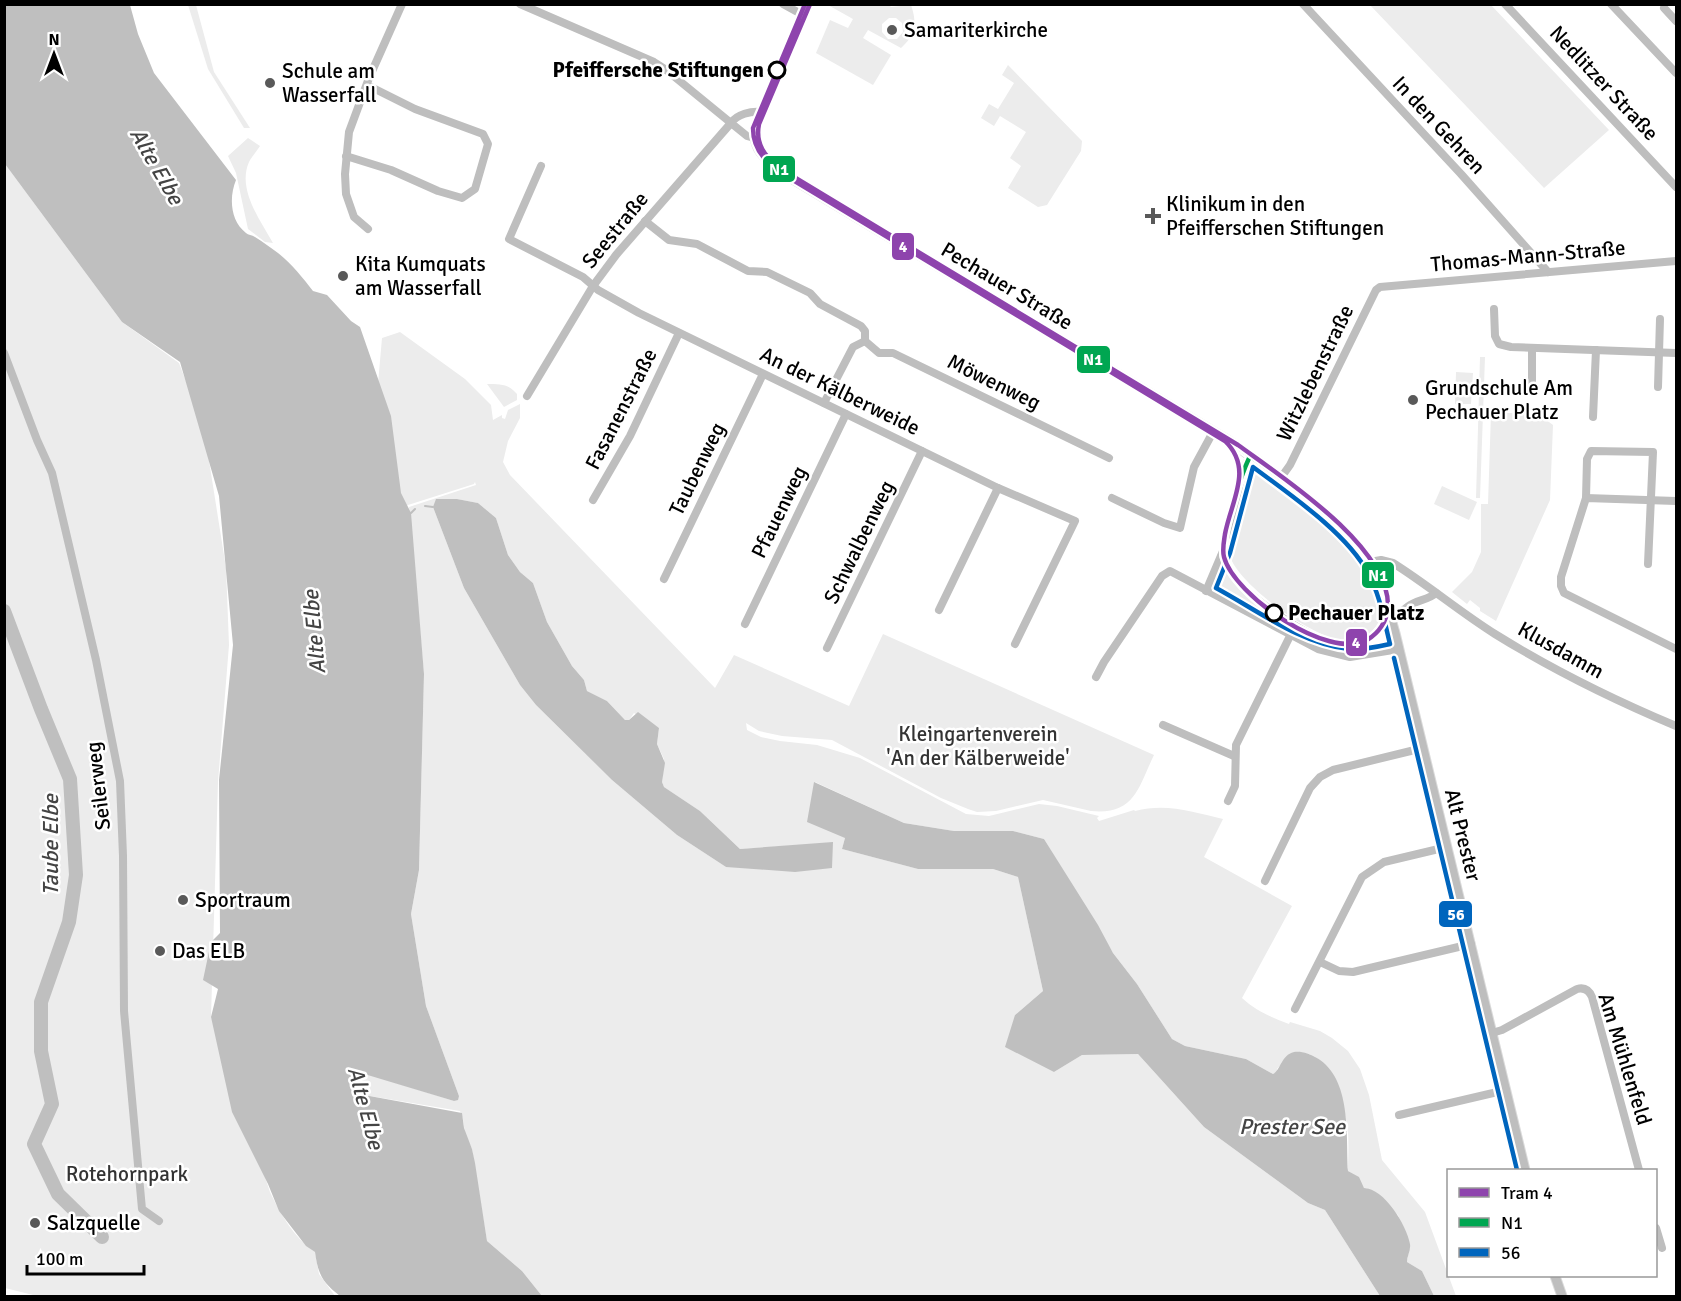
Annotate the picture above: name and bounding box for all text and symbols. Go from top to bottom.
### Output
place label: Samariterkirche [904,17,1048,43]
street label: Nedlitzer Straße [1544,20,1664,146]
marker: Samariterkirche [885,23,899,37]
north arrow [24,24,84,84]
text: N [48,30,60,50]
place label: Pfeiffersche Stiftungen [553,57,764,83]
place label: Schule am Wasserfall [282,58,377,108]
marker: Pfeiffersche Stiftungen [768,61,786,79]
street label: In den Gehren [1387,71,1491,179]
marker: Schule am Wasserfall [263,76,277,90]
water label: Alte Elbe [124,123,190,210]
line badge: N1 [762,155,796,183]
text: N1 [769,160,789,180]
street label: Seestraße [576,186,654,274]
place label: Klinikum in den Pfeifferschen Stiftungen [1166,191,1384,241]
marker: Klinikum in den Pfeifferschen Stiftungen [1144,207,1162,225]
line badge: 4 [891,232,915,261]
street label: Thomas-Mann-Straße [1430,235,1626,277]
street label: Pechauer Straße [936,236,1078,336]
text: 4 [899,237,908,257]
place label: Kita Kumquats am Wasserfall [355,251,486,301]
marker: Kita Kumquats am Wasserfall [336,269,350,283]
street label: Witzlebenstraße [1271,301,1359,445]
street label: An der Kälberweide [756,341,924,441]
street label: Fasanenstraße [579,344,663,474]
line badge: N1 [1076,345,1111,374]
street label: Möwenweg [943,348,1045,416]
text: N1 [1083,350,1103,370]
place label: Grundschule Am Pechauer Platz [1425,375,1573,425]
marker: Grundschule Am Pechauer Platz [1406,393,1420,407]
street label: Taubenweg [663,418,731,520]
street label: Pfauenweg [746,462,812,562]
street label: Schwalbenweg [818,476,900,608]
line badge: N1 [1361,561,1395,589]
text: N1 [1368,566,1388,586]
water label: Alte Elbe [297,588,331,675]
place label: Pechauer Platz [1288,600,1425,626]
marker: Pechauer Platz [1265,604,1283,622]
street label: Klusdamm [1513,616,1609,684]
line badge: 4 [1345,628,1368,657]
text: 4 [1352,633,1361,653]
park label: Kleingartenverein 'An der Kälberweide' [886,721,1070,771]
street label: Seilerweg [80,740,116,832]
street label: Alt Prester [1439,786,1487,884]
water label: Taube Elbe [37,793,64,896]
place label: Sportraum [195,887,291,913]
marker: Sportraum [176,893,190,907]
line badge: 56 [1438,900,1473,928]
text: 56 [1447,905,1465,925]
place label: Das ELB [172,938,245,964]
marker: Das ELB [153,944,167,958]
street label: Am Mühlenfeld [1593,990,1657,1128]
water label: Alte Elbe [342,1064,390,1153]
water label: Prester See [1239,1113,1346,1140]
park label: Rotehornpark [66,1161,189,1187]
legend [1447,1169,1657,1277]
text: Tram 4 [1501,1182,1553,1204]
place label: Salzquelle [47,1210,141,1236]
text: N1 [1501,1212,1523,1234]
marker: Salzquelle [28,1216,42,1230]
scale bar [27,1238,144,1276]
text: 56 [1501,1242,1520,1264]
text: 100 m [36,1248,83,1270]

